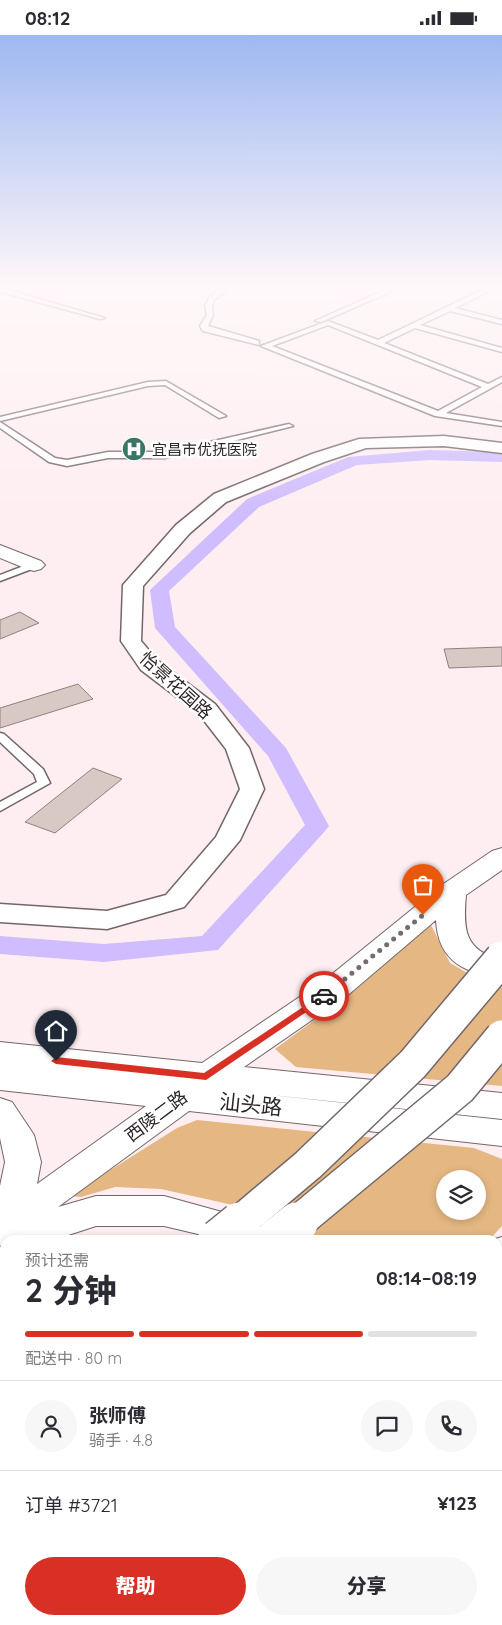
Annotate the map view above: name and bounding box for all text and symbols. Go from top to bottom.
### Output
text: 08:12 [25,6,70,30]
hospital icon: 宜昌市优抚医院 [121,436,147,462]
place label: 宜昌市优抚医院 [152,440,257,459]
street label: 怡景花园路 [135,646,217,724]
pin [402,864,444,915]
icon: bag [409,871,437,899]
courier [299,971,349,1021]
icon: car [310,982,338,1010]
pin [35,1010,77,1061]
icon: home [42,1017,70,1045]
street label: 西陵二路 [120,1085,192,1147]
street label: 汕头路 [218,1088,284,1120]
map controls [436,1170,486,1220]
button: layers [436,1170,486,1220]
text: 预计还需 [25,1250,89,1270]
text: 08:14–08:19 [376,1266,477,1290]
text: 2 分钟 [25,1270,116,1310]
text: 配送中 · 80 m [25,1348,122,1368]
button: person [25,1400,77,1452]
button: chat [361,1400,413,1452]
button: phone [425,1400,477,1452]
text: 张师傅 [89,1403,146,1427]
text: 骑手 · 4.8 [89,1430,153,1450]
text: ¥123 [437,1491,477,1515]
text: 订单 #3721 [25,1493,118,1517]
button: 帮助 [25,1557,246,1615]
button: 分享 [256,1557,477,1615]

